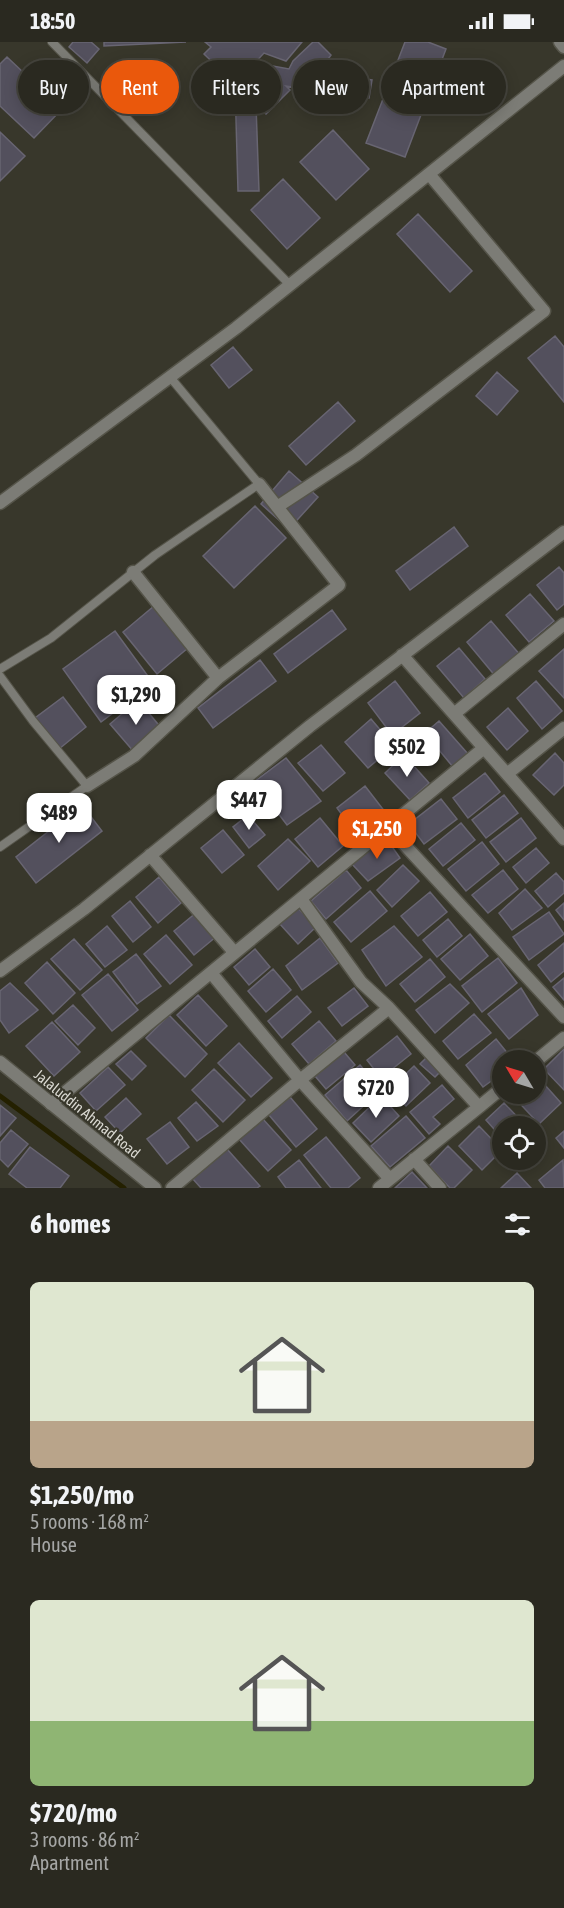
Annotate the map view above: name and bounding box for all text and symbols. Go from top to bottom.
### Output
text: 18:50 [30,8,75,34]
chip: Buy [18,60,89,114]
chip: Rent [101,60,179,114]
chip: Filters [191,60,281,114]
chip: New [293,60,369,114]
chip: Apartment [381,60,506,114]
pin: $1,290 [87,675,185,726]
text: $1,290 [111,683,161,706]
pin: $502 [371,727,443,778]
text: $502 [389,735,425,758]
pin: $447 [213,780,285,831]
text: $447 [231,788,267,811]
pin: $489 [23,793,95,844]
text: $489 [41,801,77,824]
pin: $1,250 [328,809,426,860]
text: $1,250 [352,817,402,840]
north arrow [492,1050,546,1104]
map controls [492,1050,546,1170]
street label: Jalaluddin Ahmad Road [31,1066,144,1161]
pin: $720 [340,1068,412,1119]
text: $720 [358,1076,394,1099]
button: locate [492,1116,546,1170]
icon: filters [501,1208,534,1241]
text: 6 homes [30,1209,110,1239]
icon: home [228,1321,336,1429]
text: $1,250/mo [30,1480,134,1510]
text: 5 rooms · 168 m² [30,1510,149,1533]
text: House [30,1533,77,1556]
icon: home [228,1639,336,1747]
text: $720/mo [30,1798,117,1828]
text: 3 rooms · 86 m² [30,1828,140,1851]
text: Apartment [30,1851,109,1874]

